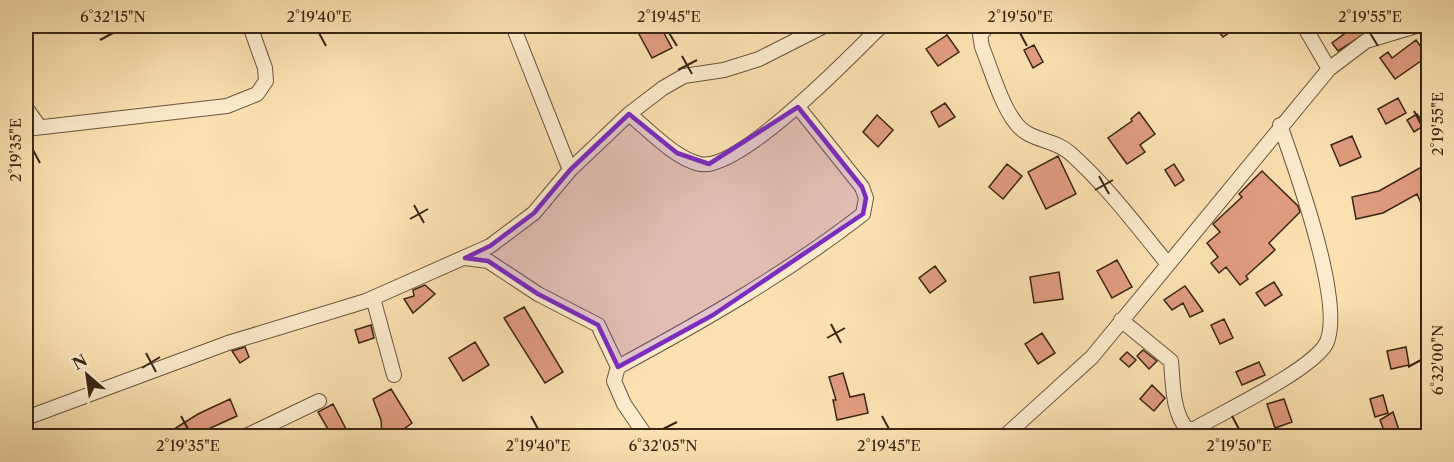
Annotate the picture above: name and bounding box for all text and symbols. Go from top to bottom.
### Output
text: 6°32'15"N [80,7,146,26]
text: 2°19'40"E [286,7,352,26]
text: 2°19'45"E [637,7,701,26]
text: 2°19'50"E [987,7,1053,26]
text: 2°19'55"E [1338,7,1402,26]
text: 2°19'55"E [1428,92,1447,156]
text: 2°19'35"E [6,118,25,182]
text: 6°32'00"N [1428,325,1447,395]
north arrow [57,345,117,405]
text: N [69,350,91,374]
text: 2°19'35"E [156,436,220,455]
text: 2°19'40"E [505,436,571,455]
text: 6°32'05"N [628,436,698,455]
text: 2°19'45"E [857,436,921,455]
text: 2°19'50"E [1206,436,1272,455]

